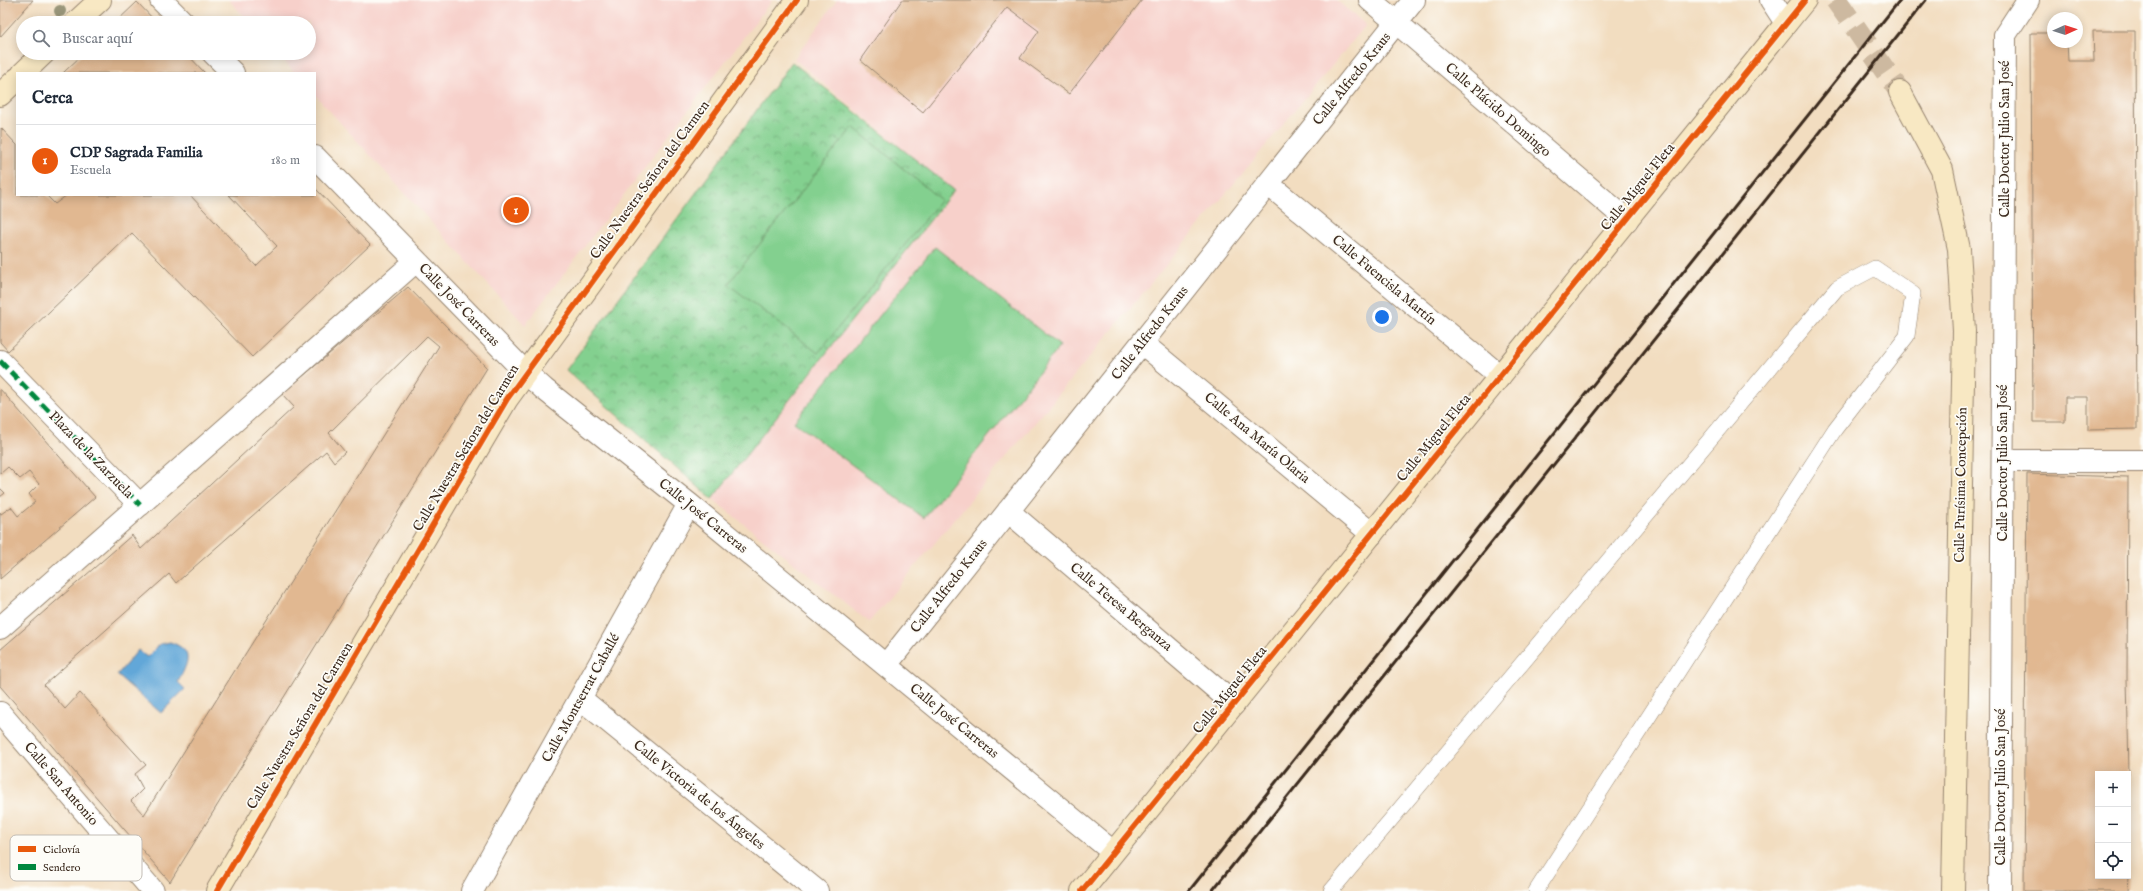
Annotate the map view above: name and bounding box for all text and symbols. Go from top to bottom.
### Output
north arrow [2047,12,2083,48]
search box [16,16,316,60]
icon: search [30,27,52,49]
text: Buscar aquí [62,29,132,48]
street label: Calle Alfredo Kraus [1309,29,1395,129]
street label: Calle Plácido Domingo [1441,59,1555,161]
street label: Calle Doctor Julio San José [1996,60,2014,218]
text: Cerca [32,88,73,109]
street label: Calle Nuestra Señora del Carmen [586,97,714,263]
street label: Calle Miguel Fleta [1597,139,1680,235]
text: CDP Sagrada Familia [70,143,203,162]
text: 1 [43,152,47,169]
text: 180 m [271,152,300,169]
text: Escuela [70,162,111,179]
pin: 1 [503,195,529,225]
street label: Calle Fuencisla Martín [1328,231,1440,329]
street label: Calle José Carreras [415,259,503,351]
street label: Calle Alfredo Kraus [1108,282,1192,384]
your location [1372,307,1392,327]
street label: Calle Nuestra Señora del Carmen [409,361,523,535]
street label: Calle Doctor Julio San José [1994,384,2012,542]
street label: Calle Ana María Olaria [1200,388,1314,488]
street label: Calle Miguel Fleta [1393,390,1476,486]
street label: Calle Purísima Concepción [1951,407,1971,563]
street label: Plaza de la Zarzuela [45,408,138,503]
street label: Calle José Carreras [655,475,751,557]
street label: Calle Alfredo Kraus [907,535,991,637]
street label: Calle Teresa Berganza [1066,559,1177,656]
street label: Calle Montserrat Caballé [538,630,624,766]
street label: Calle Nuestra Señora del Carmen [243,639,357,813]
street label: Calle Miguel Fleta [1189,642,1272,738]
street label: Calle José Carreras [906,680,1002,762]
street label: Calle Doctor Julio San José [1992,708,2010,866]
street label: Calle Victoria de los Ángeles [629,735,769,854]
street label: Calle San Antonio [20,739,102,830]
map controls [2095,771,2131,879]
button: + [2095,771,2131,807]
button: − [2095,807,2131,843]
legend [10,835,142,881]
text: Ciclovía [43,843,80,857]
button: locate [2095,843,2131,879]
text: Sendero [43,861,81,875]

